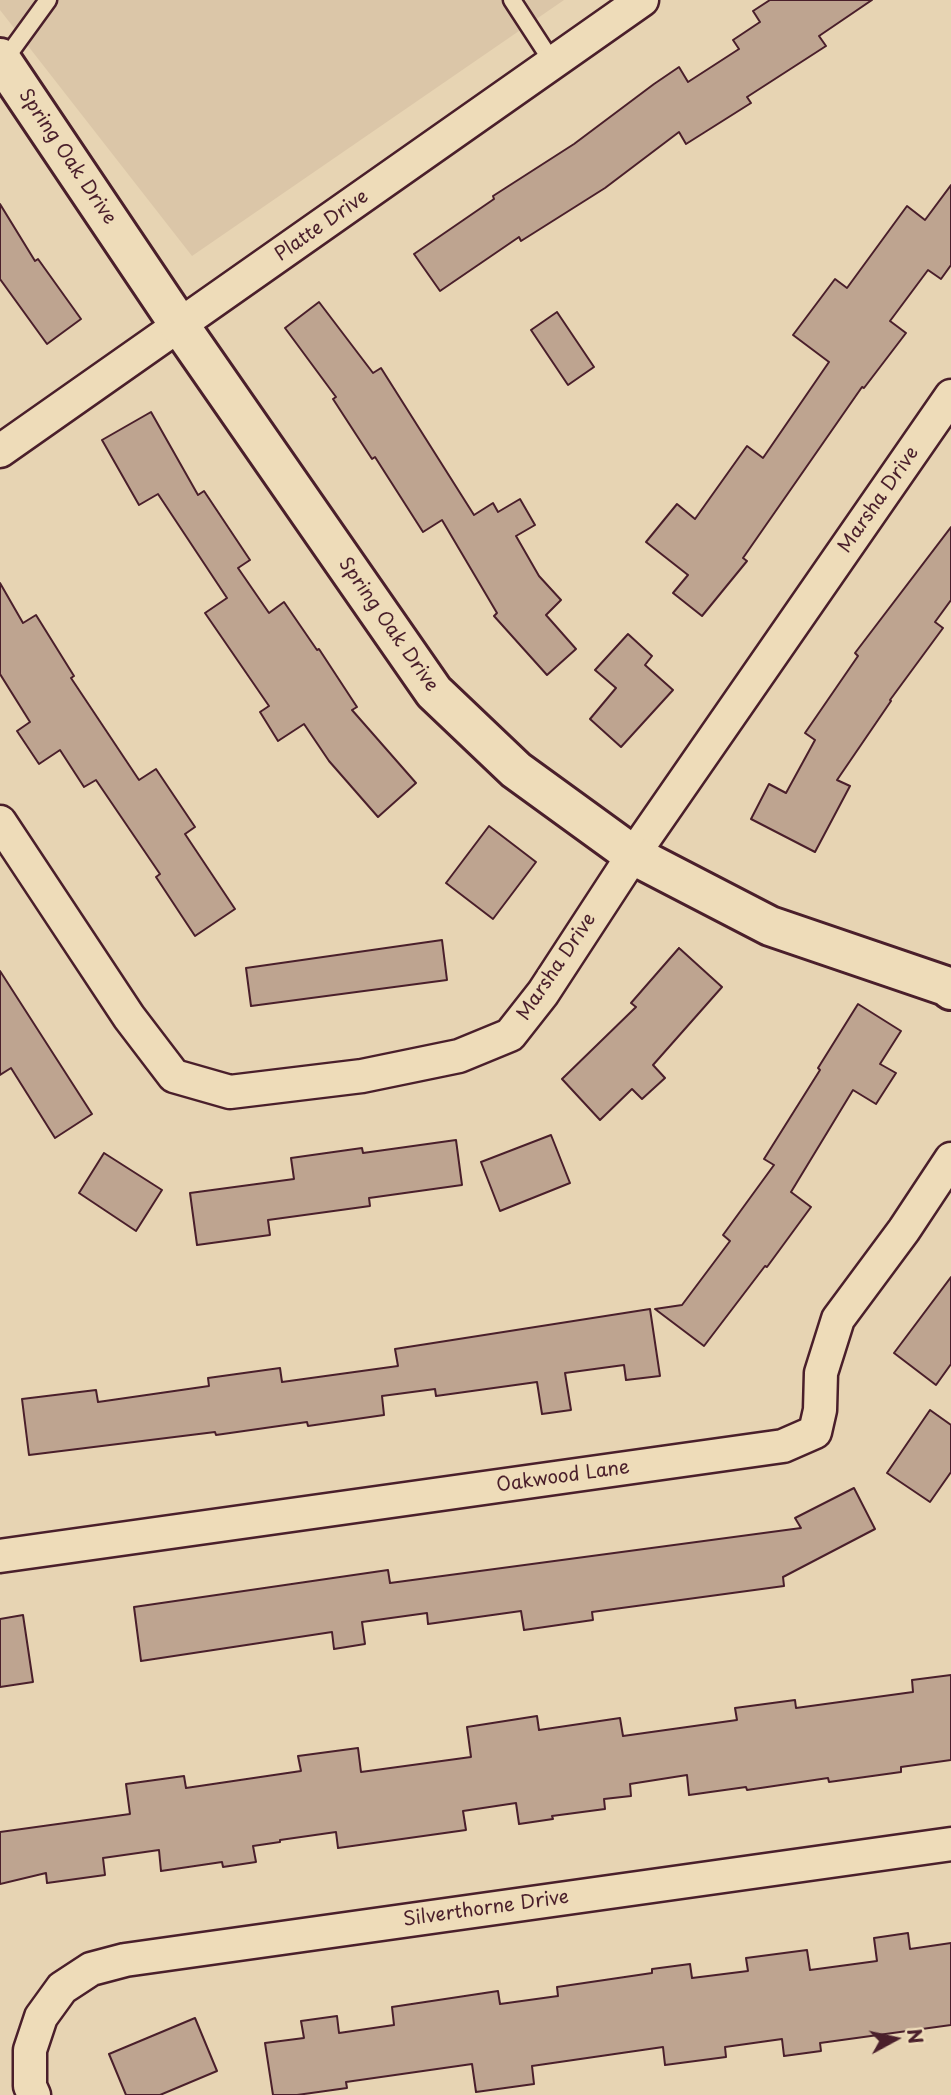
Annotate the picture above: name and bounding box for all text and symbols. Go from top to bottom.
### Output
street label: Spring Oak Drive [13,85,121,229]
street label: Platte Drive [271,185,373,267]
street label: Marsha Drive [834,443,924,557]
street label: Spring Oak Drive [333,554,443,696]
street label: Marsha Drive [513,909,601,1025]
street label: Oakwood Lane [495,1456,631,1498]
street label: Silverthorne Drive [402,1886,570,1932]
north arrow [860,2004,930,2074]
text: N [901,2027,931,2045]

